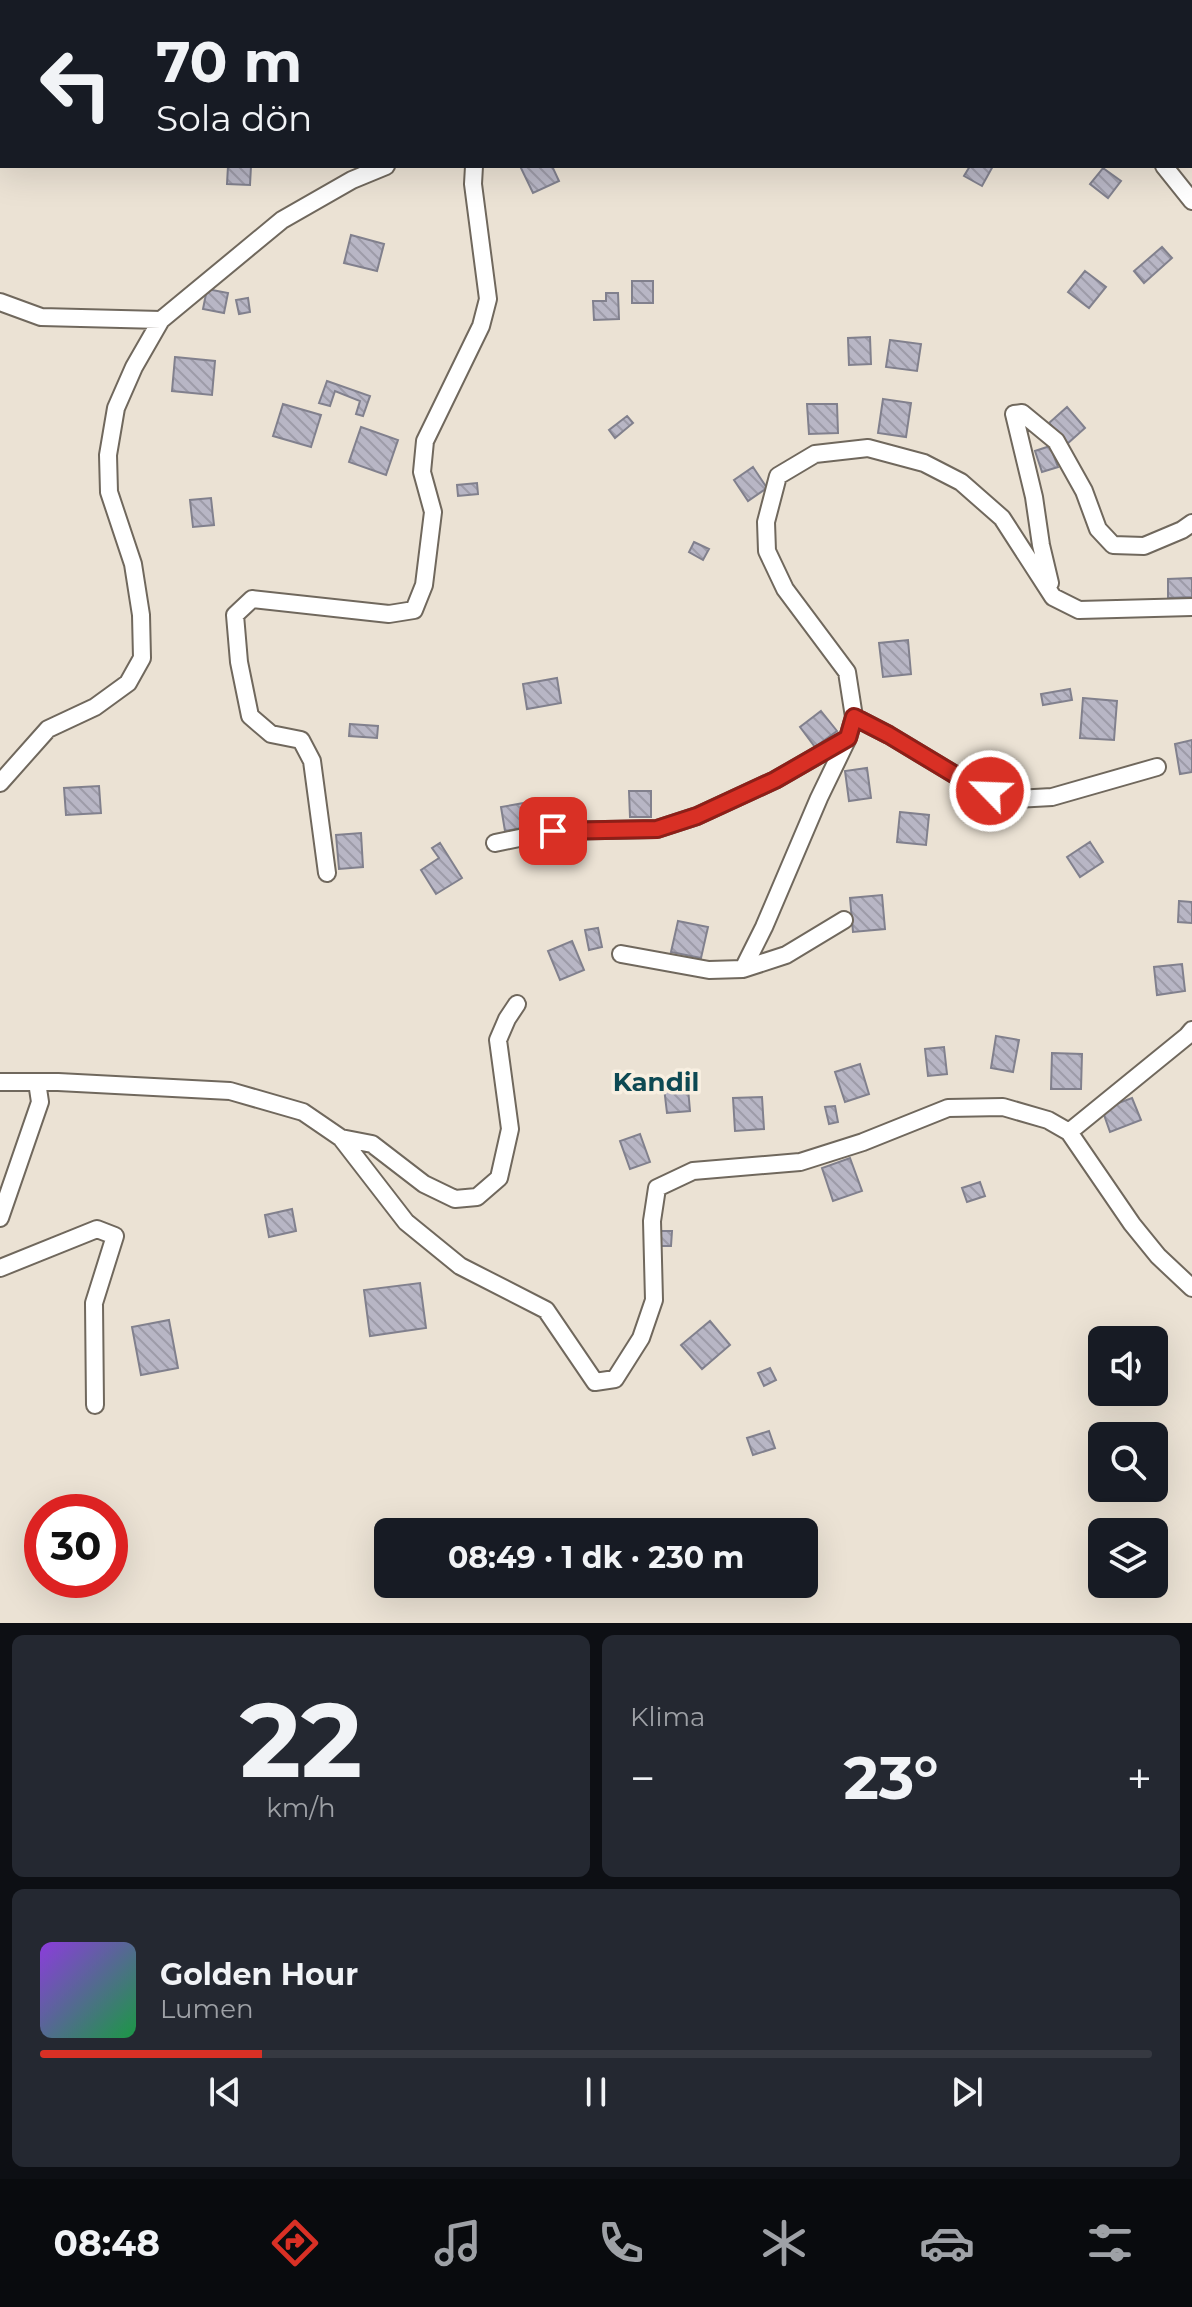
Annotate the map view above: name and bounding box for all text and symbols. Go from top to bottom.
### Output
text: 70 m [156,28,302,96]
icon: left [24,32,128,136]
text: Sola dön [156,96,312,140]
position arrow [948,749,1032,833]
pin [519,797,587,865]
icon: arrive [531,809,575,853]
district label: Kandil [613,1066,699,1098]
map controls [1088,1326,1168,1598]
button: sound [1088,1326,1168,1406]
button: search [1088,1422,1168,1502]
speed limit sign: 30 [24,1494,128,1598]
button: layers [1088,1518,1168,1598]
text: 08:49 · 1 dk · 230 m [448,1539,744,1576]
text: 22 [240,1676,362,1803]
text: Klima [630,1701,705,1733]
text: 23° [843,1741,939,1814]
text: − [630,1751,655,1805]
text: + [1127,1751,1152,1805]
text: km/h [266,1792,336,1824]
text: Golden Hour [160,1956,358,1993]
text: Lumen [160,1993,253,2025]
icon: previous [203,2070,247,2114]
icon: pause [574,2070,618,2114]
icon: next [945,2070,989,2114]
icon: directions [267,2215,323,2271]
icon: music [430,2215,486,2271]
icon: phone [593,2215,649,2271]
icon: climate [756,2215,812,2271]
icon: car [919,2215,975,2271]
icon: filters [1082,2215,1138,2271]
text: 08:48 [54,2221,160,2265]

